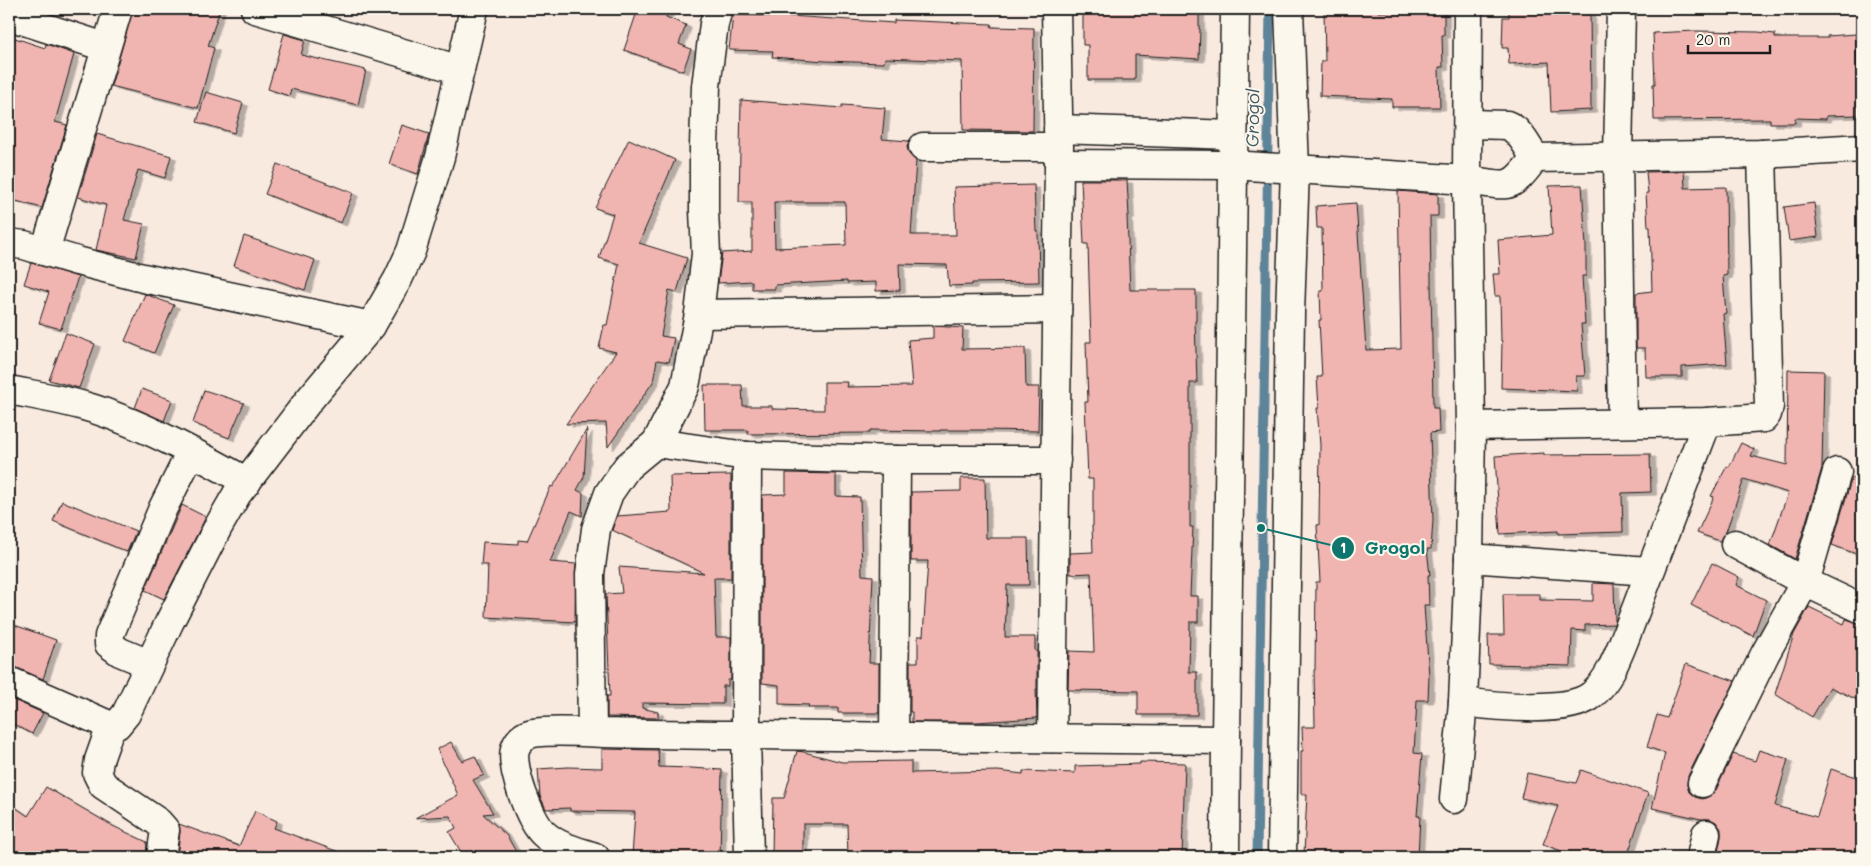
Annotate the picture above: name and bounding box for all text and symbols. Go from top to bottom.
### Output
scale bar [1688,22,1771,54]
text: 20 m [1696,29,1730,49]
water label: Grogol [1239,88,1265,148]
callout: Grogol [1330,532,1436,565]
text: Grogol [1365,535,1425,559]
text: 1 [1340,537,1346,557]

